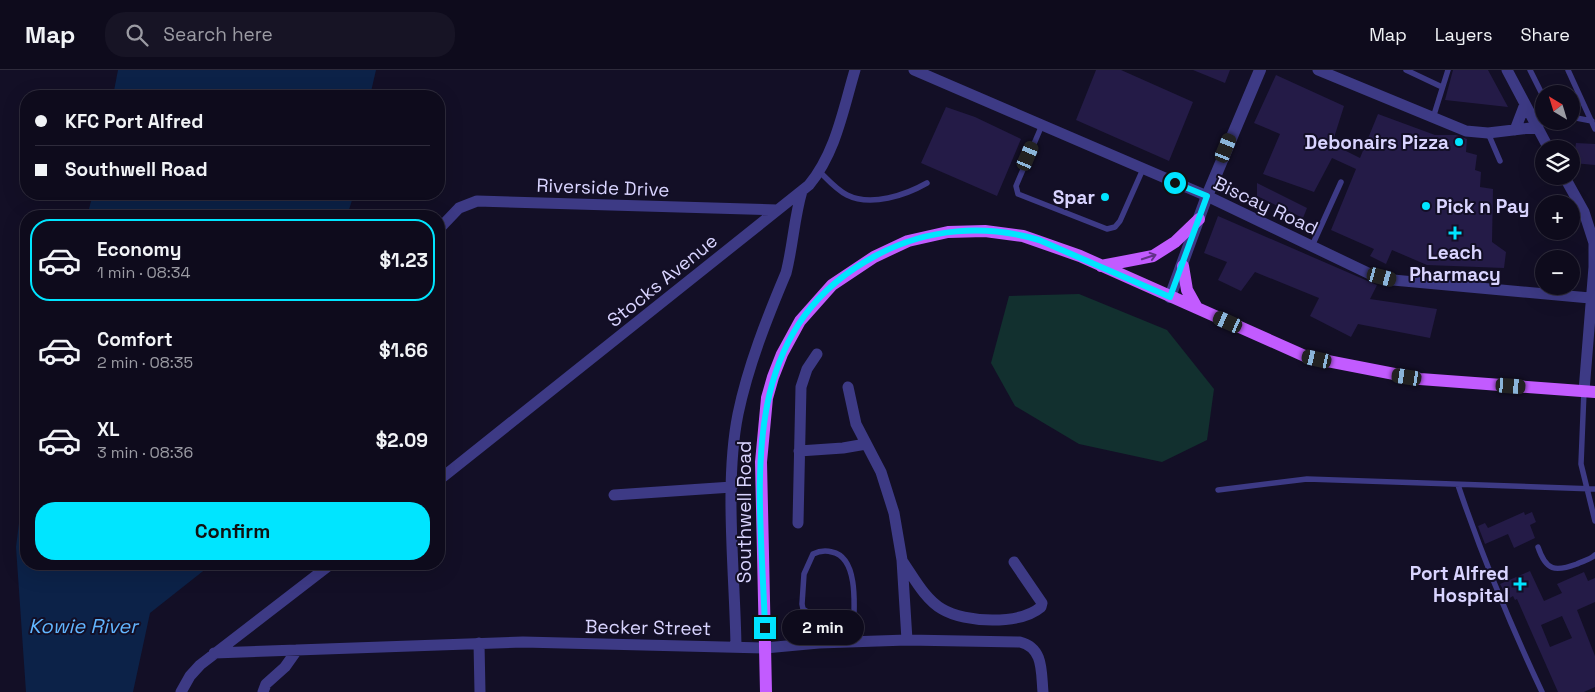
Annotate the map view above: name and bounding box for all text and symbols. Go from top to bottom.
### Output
search box [105,12,455,57]
text: Map [25,19,75,50]
icon: search [123,21,151,49]
text: Search here [163,22,273,47]
text: Map [1369,23,1407,46]
text: Layers [1435,23,1492,46]
text: Share [1520,23,1570,46]
north arrow [1535,85,1580,130]
map controls [1535,85,1580,295]
text: KFC Port Alfred [65,109,203,134]
place label: Debonairs Pizza [1305,130,1449,155]
car [1213,131,1238,165]
marker: Debonairs Pizza [1453,136,1465,148]
car [1015,139,1040,173]
button: layers [1535,140,1580,185]
text: Southwell Road [65,157,208,182]
street label: Biscay Road [1210,170,1322,241]
route start [1164,172,1186,194]
street label: Riverside Drive [536,173,670,202]
place label: Spar [1053,185,1095,210]
marker: Spar [1099,191,1111,203]
place label: Pick n Pay [1436,194,1529,219]
button: + [1535,195,1580,240]
marker: Pick n Pay [1420,200,1432,212]
marker: Leach Pharmacy [1449,227,1461,239]
street label: Stocks Avenue [602,228,723,333]
text: Economy [97,237,181,262]
icon: car [37,238,82,283]
place label: Leach Pharmacy [1409,240,1501,287]
text: $1.23 [379,248,428,273]
button: − [1535,250,1580,295]
one-way arrow [1141,251,1157,261]
text: 1 min · 08:34 [97,262,190,283]
car [1365,266,1398,288]
car [1211,309,1244,335]
text: Comfort [97,327,173,352]
icon: car [37,328,82,373]
text: $1.66 [379,338,428,363]
car [1300,348,1333,370]
text: 2 min · 08:35 [97,352,193,373]
car [1391,367,1422,387]
car [1495,377,1526,395]
text: XL [97,417,120,442]
icon: car [37,418,82,463]
text: $2.09 [376,428,428,453]
street label: Southwell Road [732,441,757,583]
text: 3 min · 08:36 [97,442,193,463]
button: Confirm [35,502,430,560]
place label: Port Alfred Hospital [1410,561,1509,608]
marker: Port Alfred Hospital [1513,577,1527,591]
callout: 2 min [782,610,865,646]
water label: Kowie River [28,613,140,639]
street label: Becker Street [585,614,711,641]
route end [754,617,776,639]
text: 2 min [802,617,844,638]

